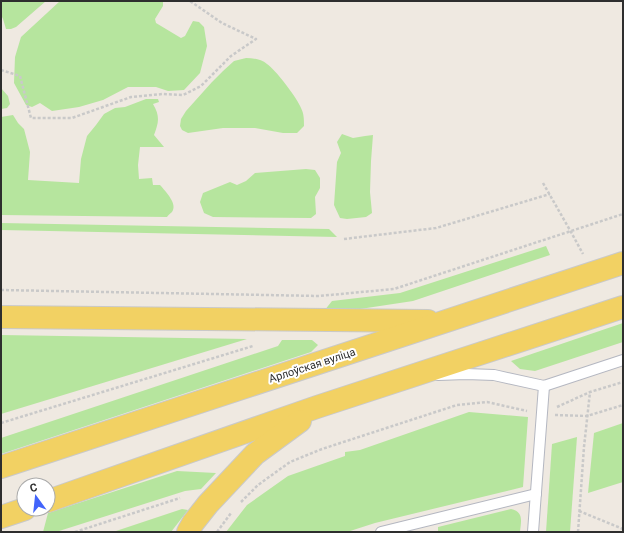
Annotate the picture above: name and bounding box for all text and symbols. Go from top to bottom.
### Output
street label: Арлоўская вуліца [267,345,357,386]
north arrow [16,477,56,517]
text: С [28,481,39,495]

